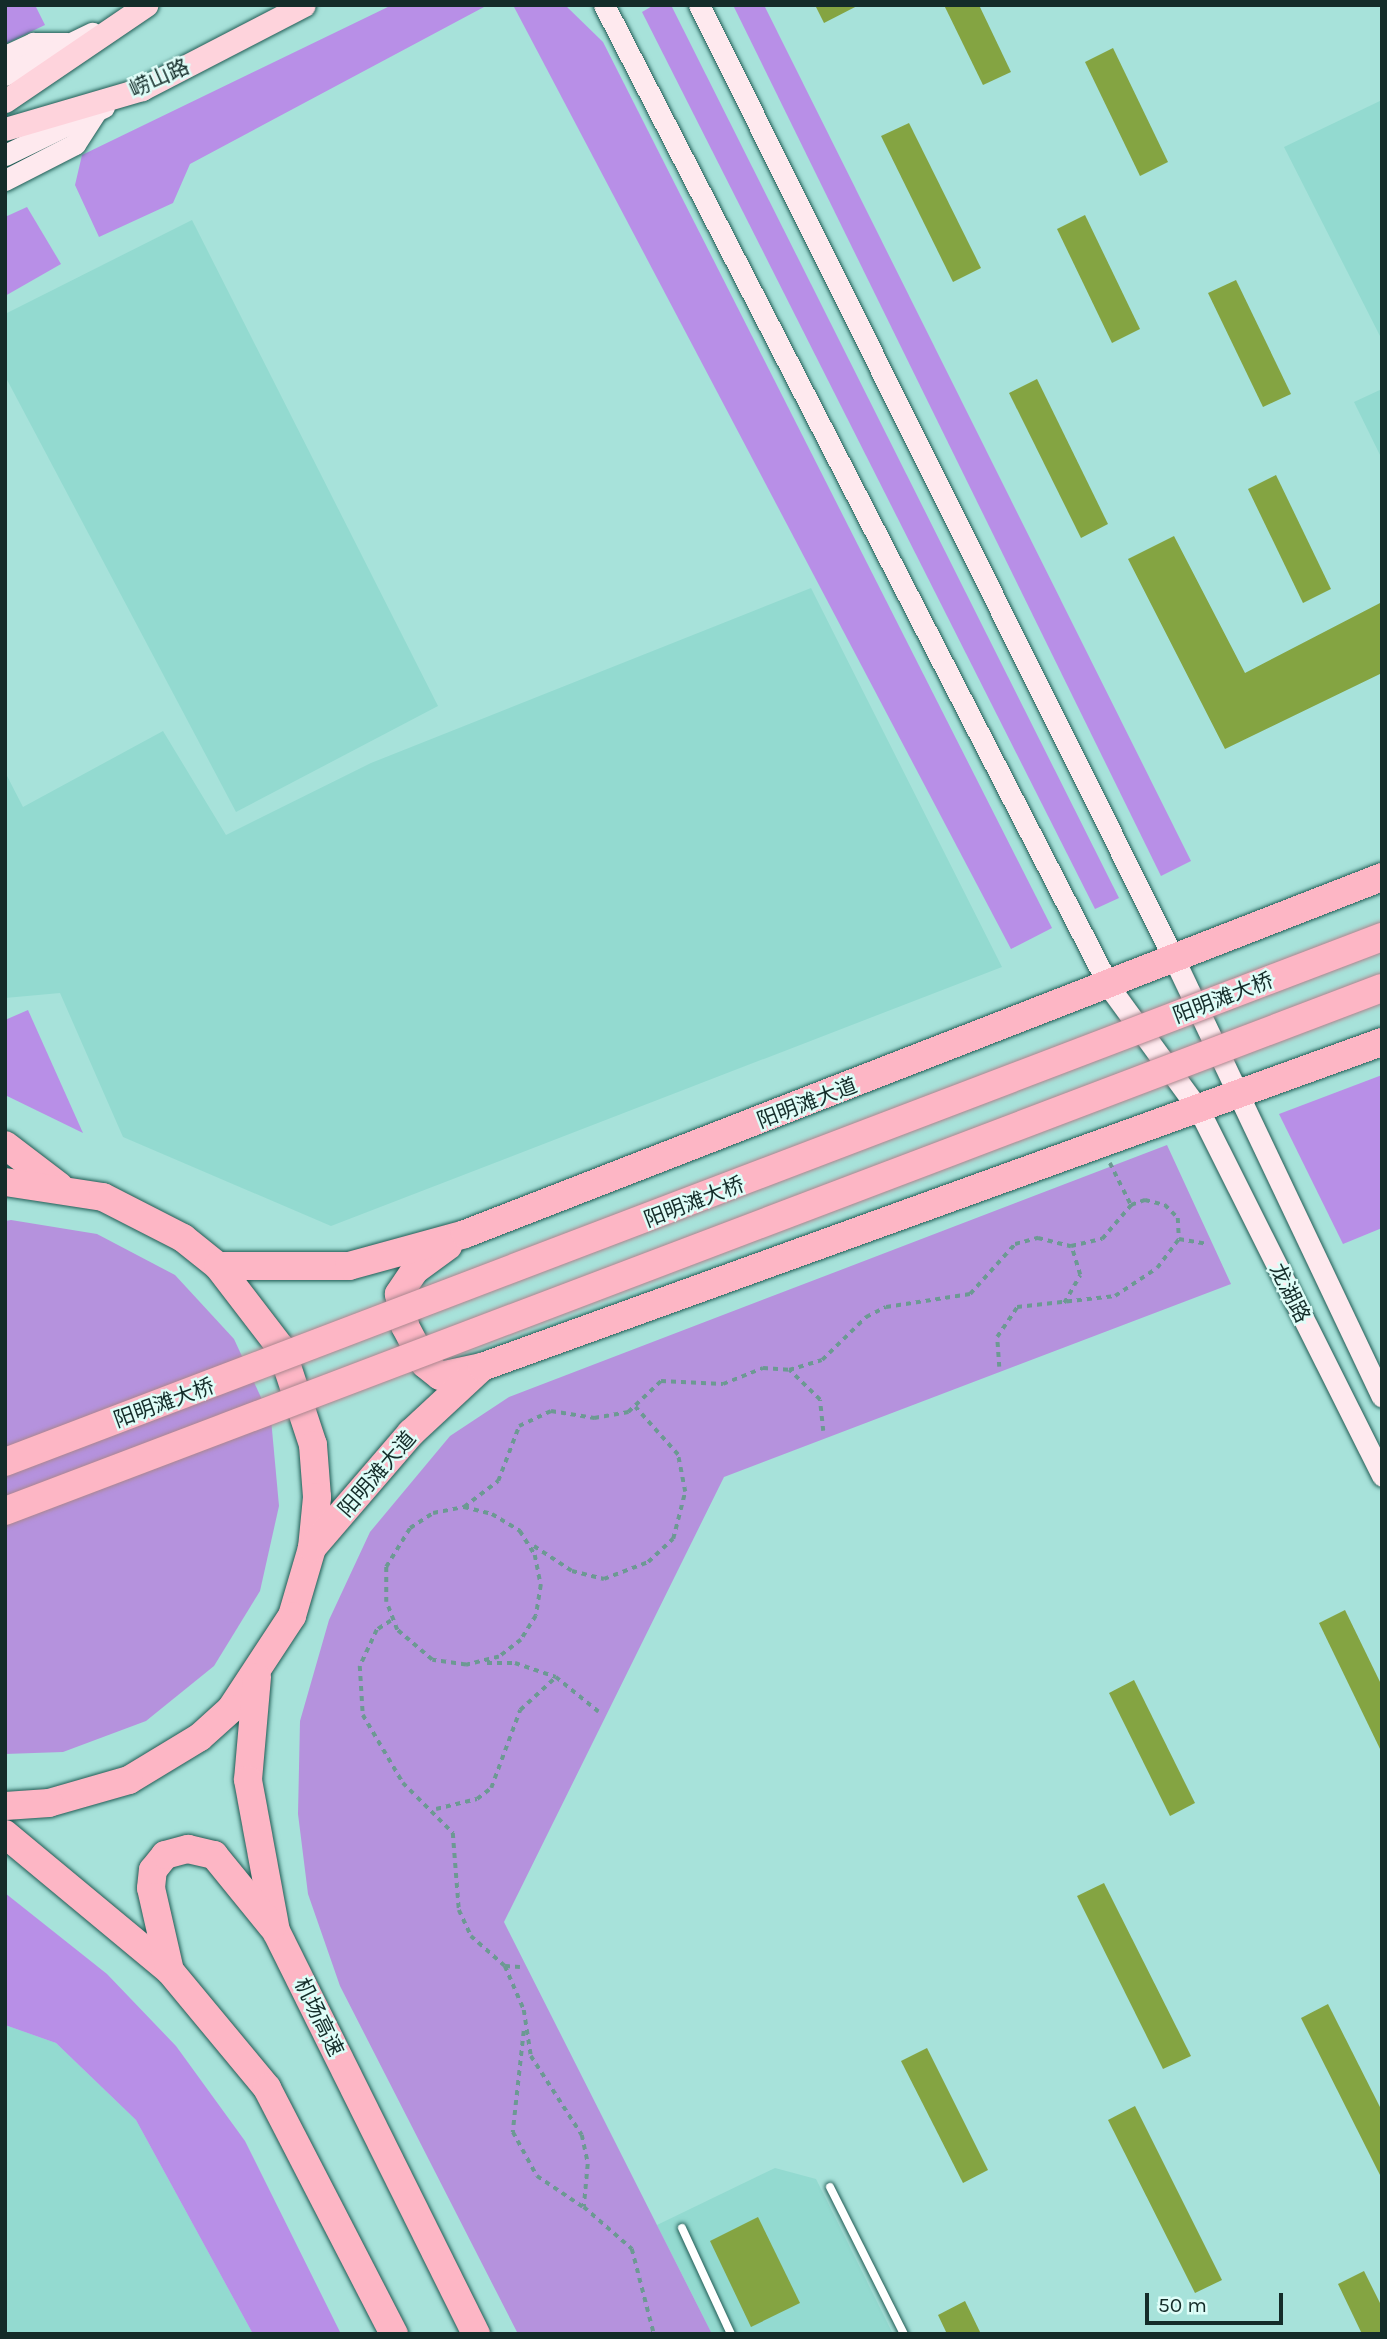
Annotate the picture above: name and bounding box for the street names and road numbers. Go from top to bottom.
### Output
street label: 崂山路 [125,54,193,102]
street label: 阳明滩大桥 [1169,967,1277,1029]
street label: 阳明滩大道 [753,1072,861,1134]
street label: 阳明滩大桥 [640,1171,748,1233]
street label: 龙湖路 [1264,1259,1316,1327]
street label: 阳明滩大桥 [110,1373,218,1433]
street label: 阳明滩大道 [333,1426,421,1522]
street label: 机场高速 [289,1974,349,2060]

